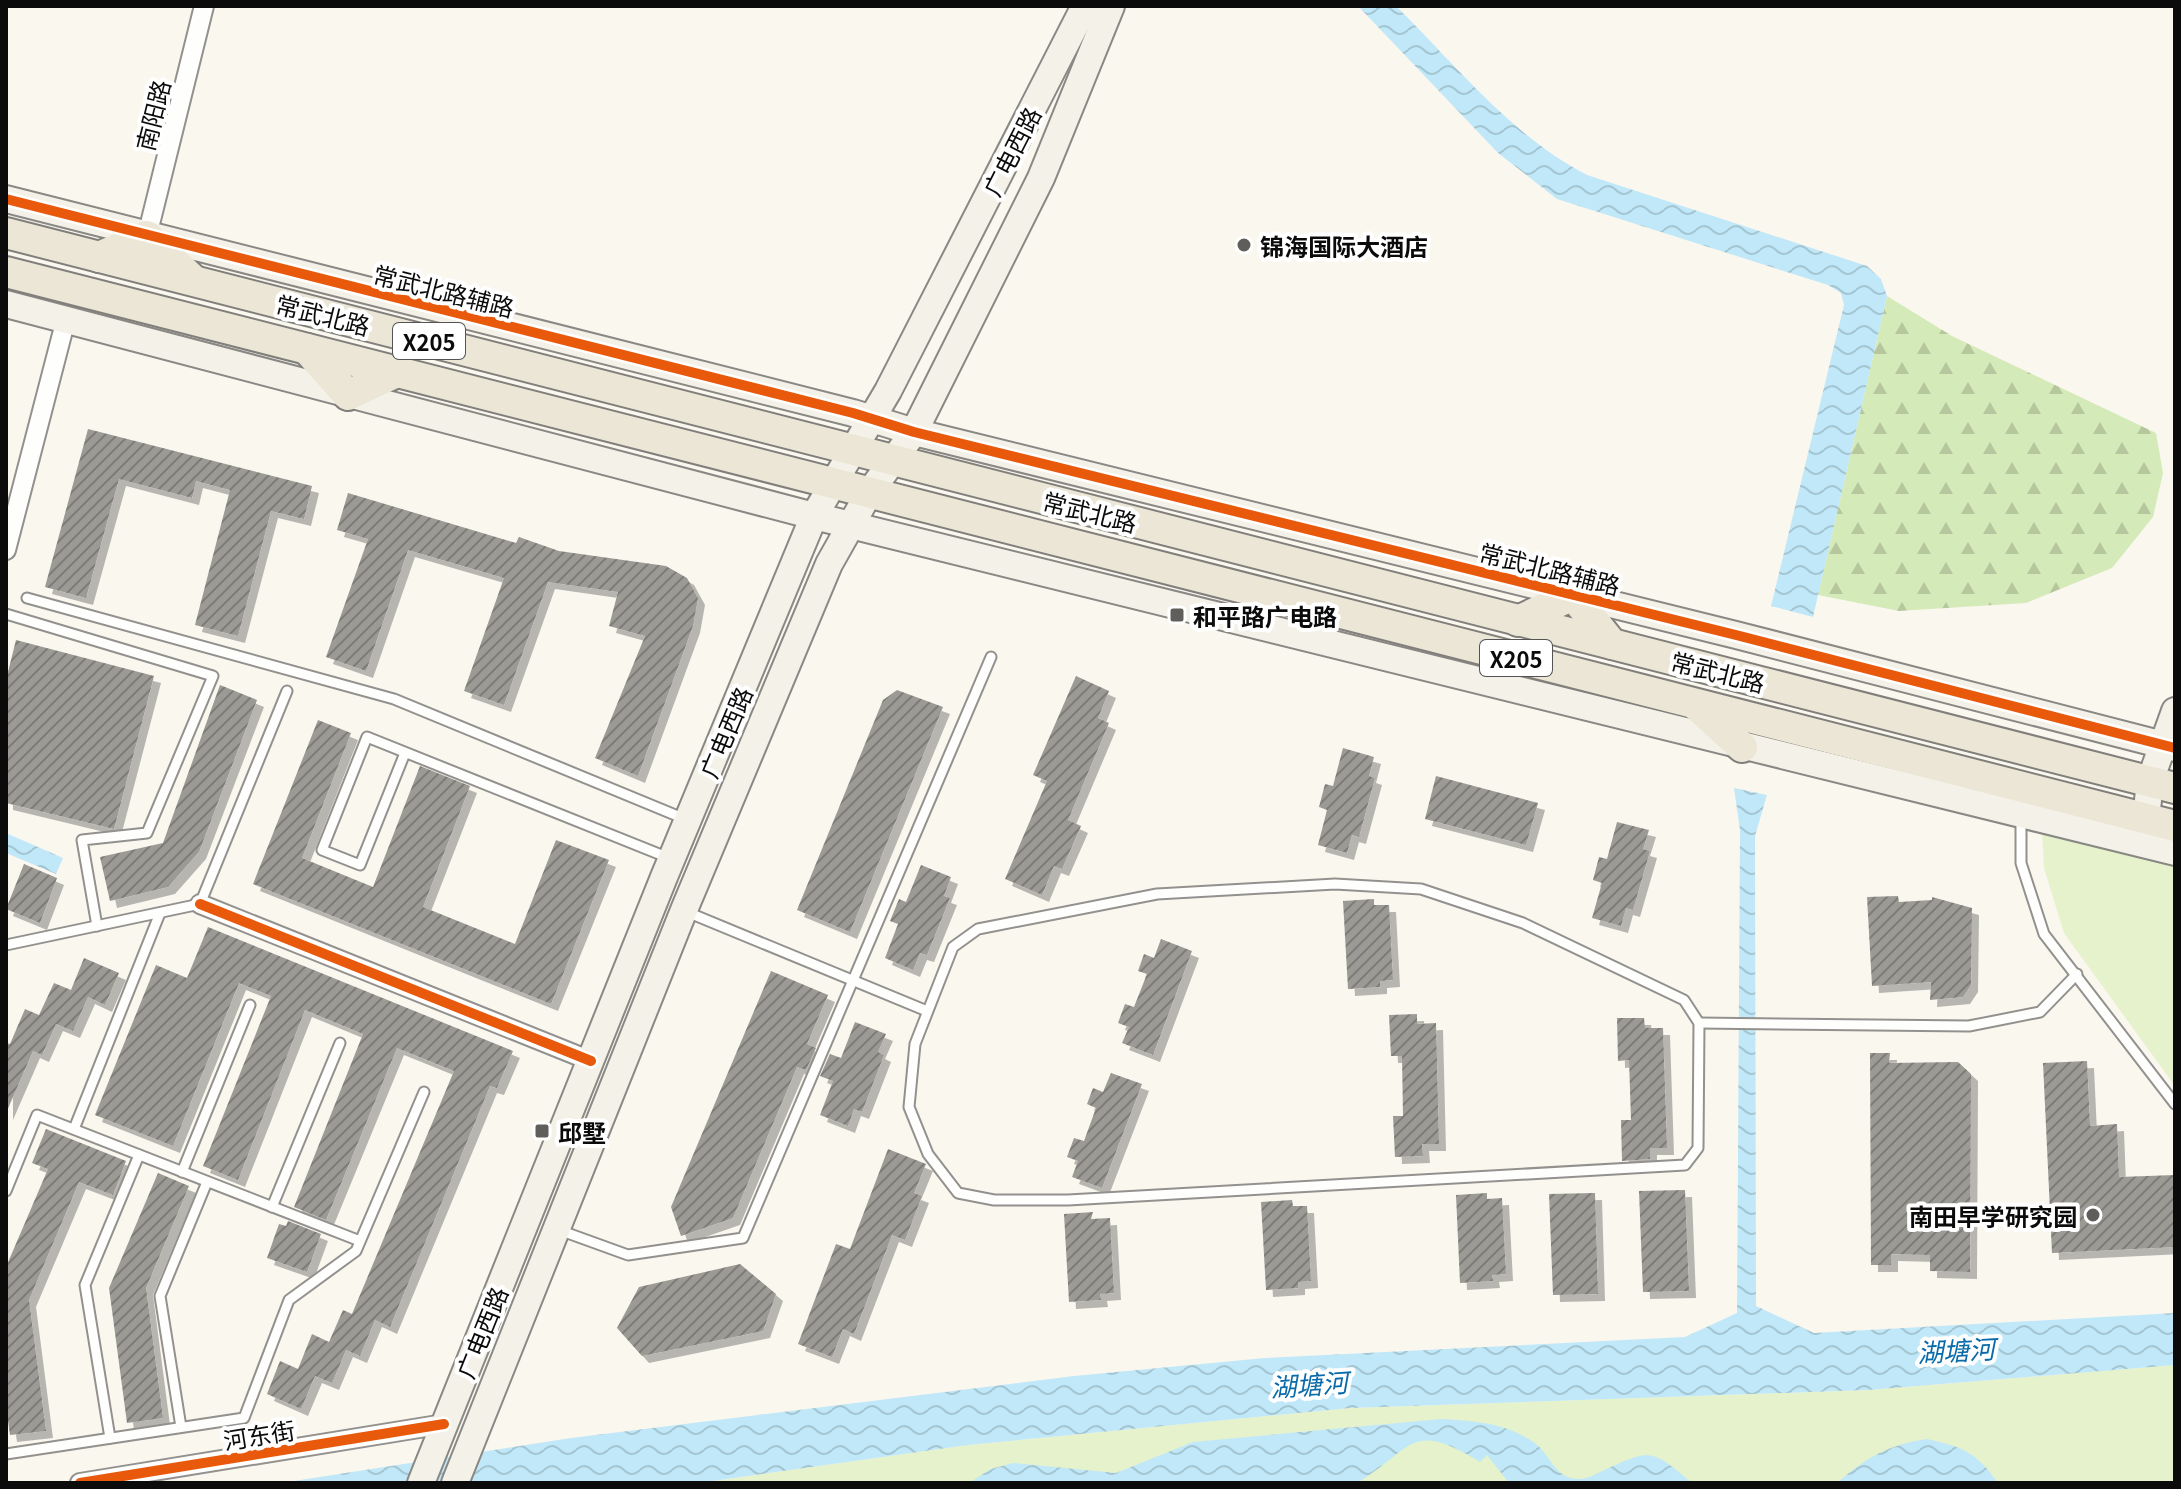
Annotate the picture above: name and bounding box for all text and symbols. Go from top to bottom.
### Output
street label: 南阳路 [126,76,178,154]
street label: 广电西路 [974,100,1048,202]
place label: 锦海国际大酒店 [1260,228,1428,263]
marker: 锦海国际大酒店 [1235,236,1253,254]
street label: 常武北路辅路 [370,256,518,324]
street label: 常武北路 [272,285,374,343]
road number: X205 [393,323,465,359]
street label: 常武北路 [1039,482,1141,540]
street label: 常武北路辅路 [1476,534,1624,602]
place label: 和平路广电路 [1193,598,1337,633]
marker: 和平路广电路 [1168,606,1186,624]
road number: X205 [1480,640,1552,676]
street label: 常武北路 [1667,642,1769,700]
street label: 广电西路 [690,681,760,783]
place label: 邱墅 [558,1114,606,1149]
marker: 邱墅 [533,1122,551,1140]
place label: 南田早学研究园 [1909,1198,2077,1233]
marker: 南田早学研究园 [2084,1206,2102,1224]
street label: 广电西路 [447,1281,515,1383]
water label: 湖塘河 [1916,1328,2001,1370]
water label: 湖塘河 [1269,1361,1354,1404]
street label: 河东街 [221,1411,297,1457]

